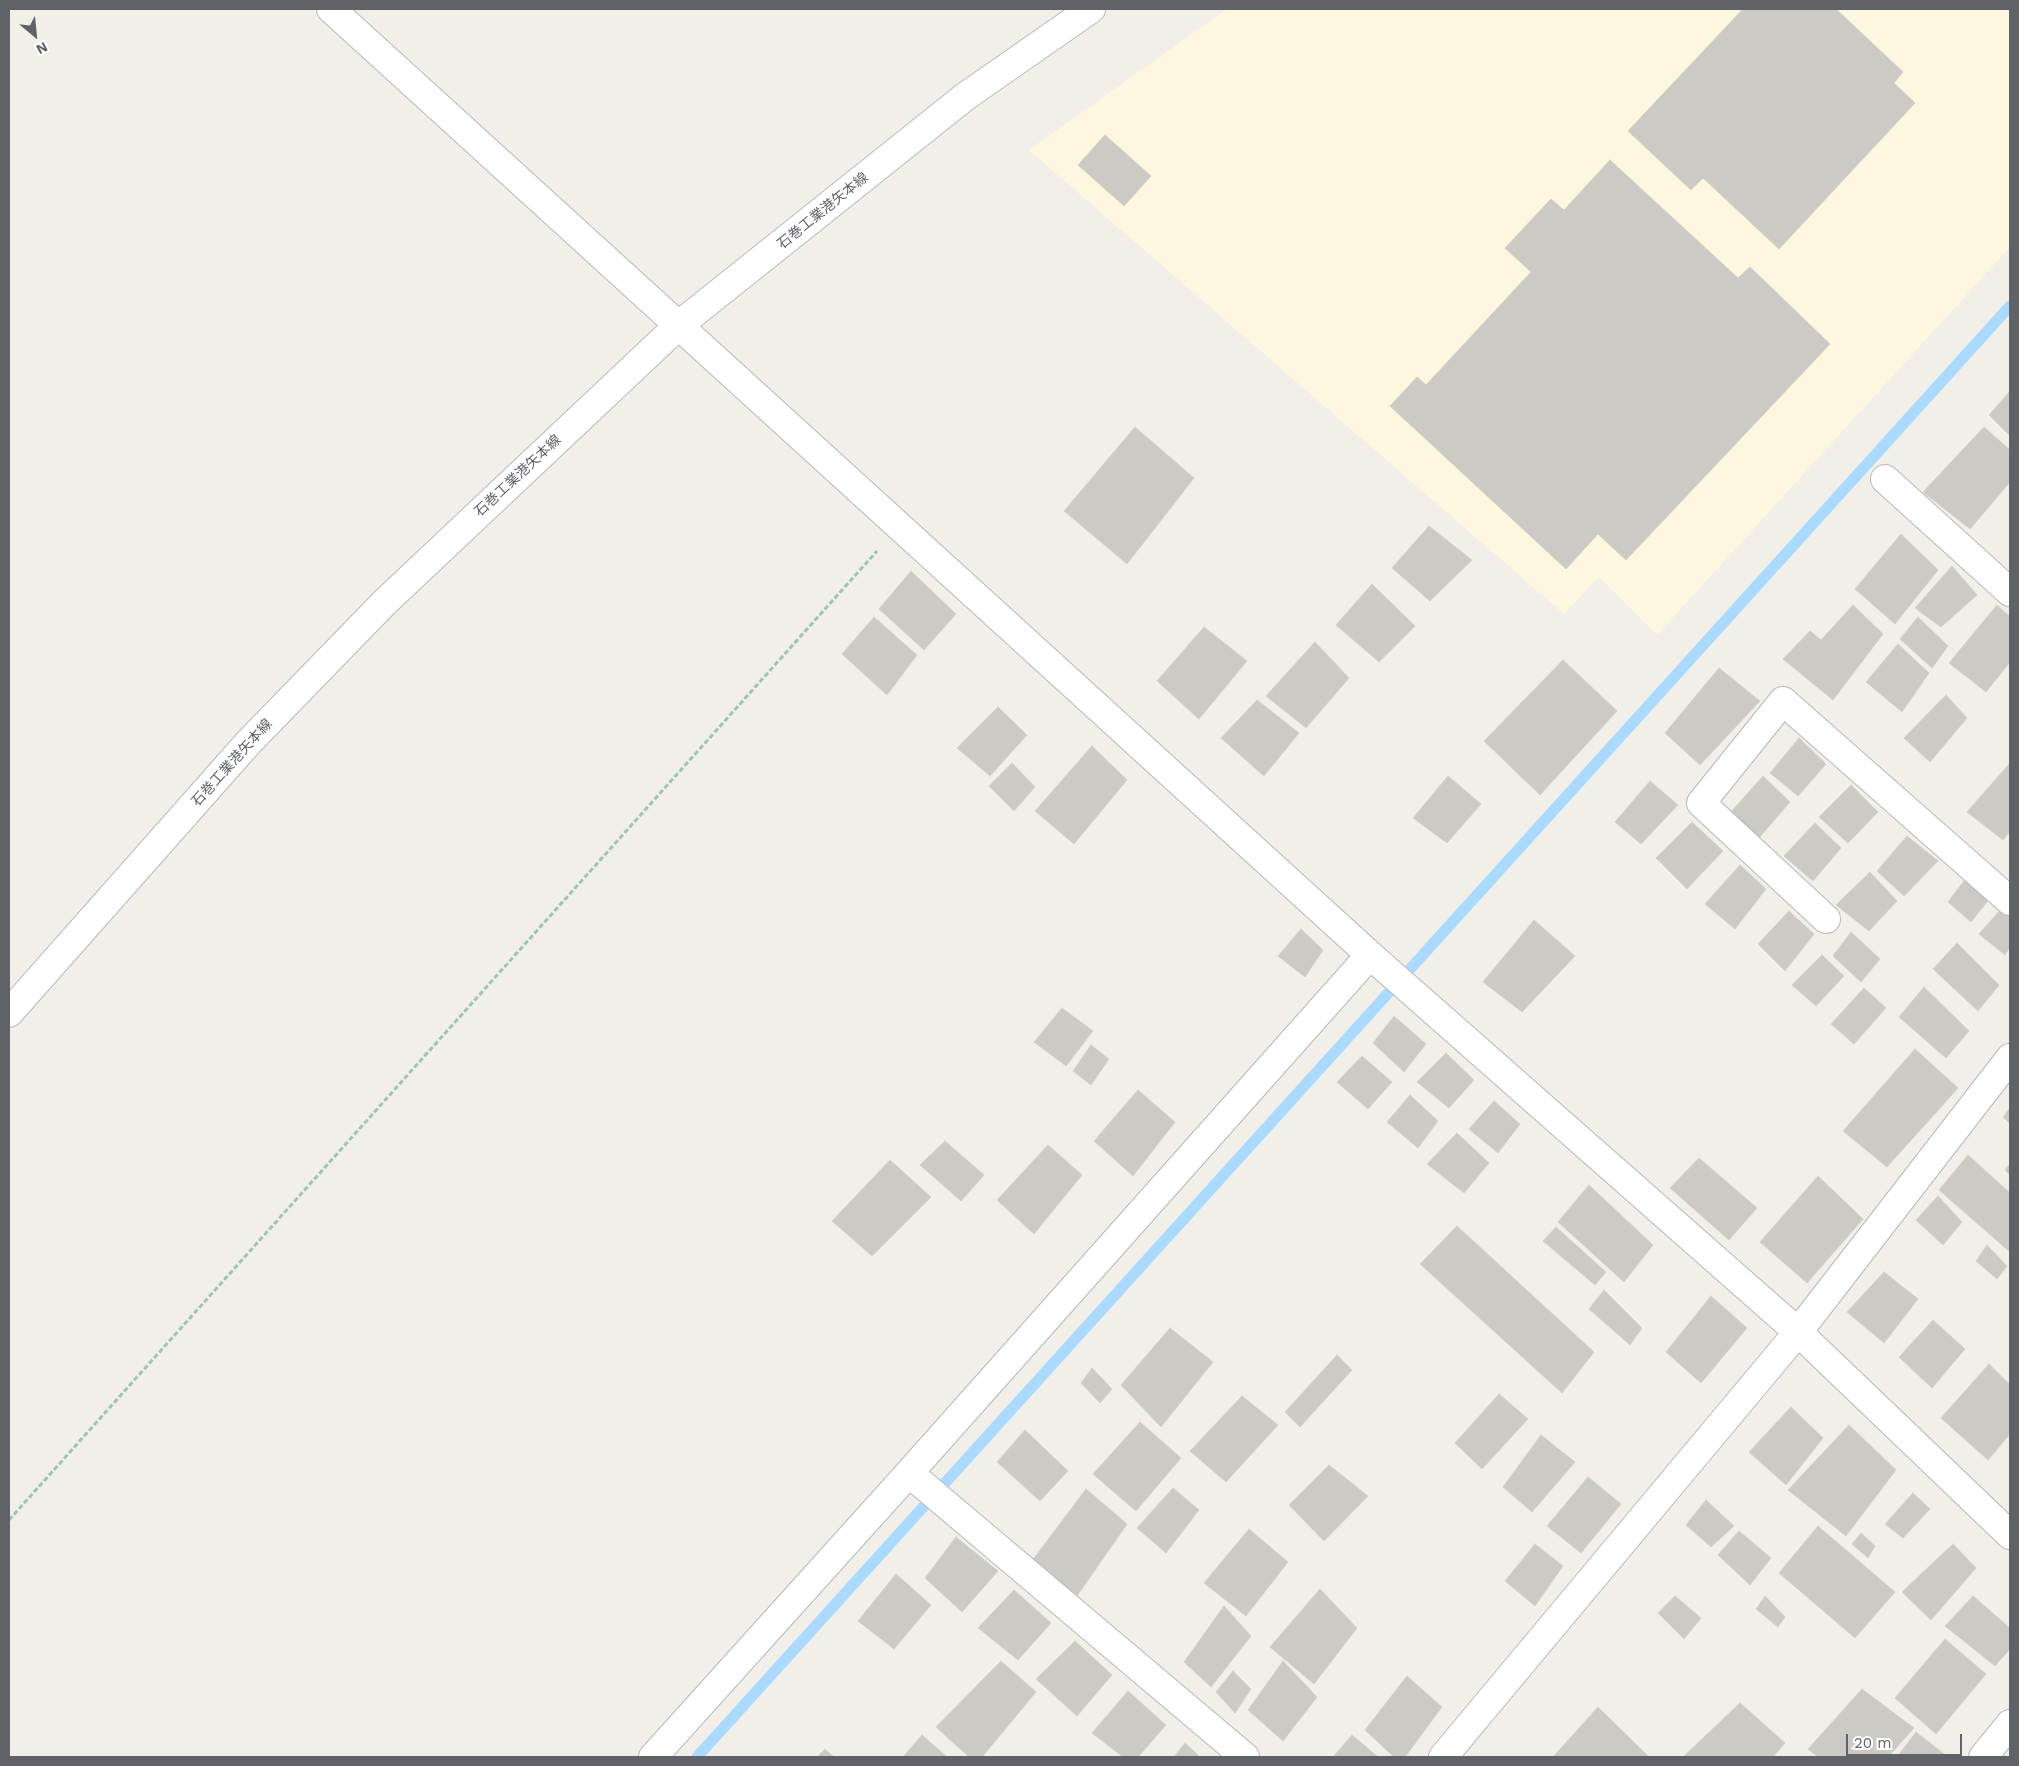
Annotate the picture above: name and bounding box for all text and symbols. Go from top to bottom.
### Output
north arrow [10,10,60,60]
text: N [34,39,50,58]
street label: 石巻工業港矢本線 [774,169,872,253]
street label: 石巻工業港矢本線 [471,432,565,520]
street label: 石巻工業港矢本線 [188,716,276,810]
scale bar [1849,1724,1965,1756]
text: 20 m [1854,1734,1892,1752]

